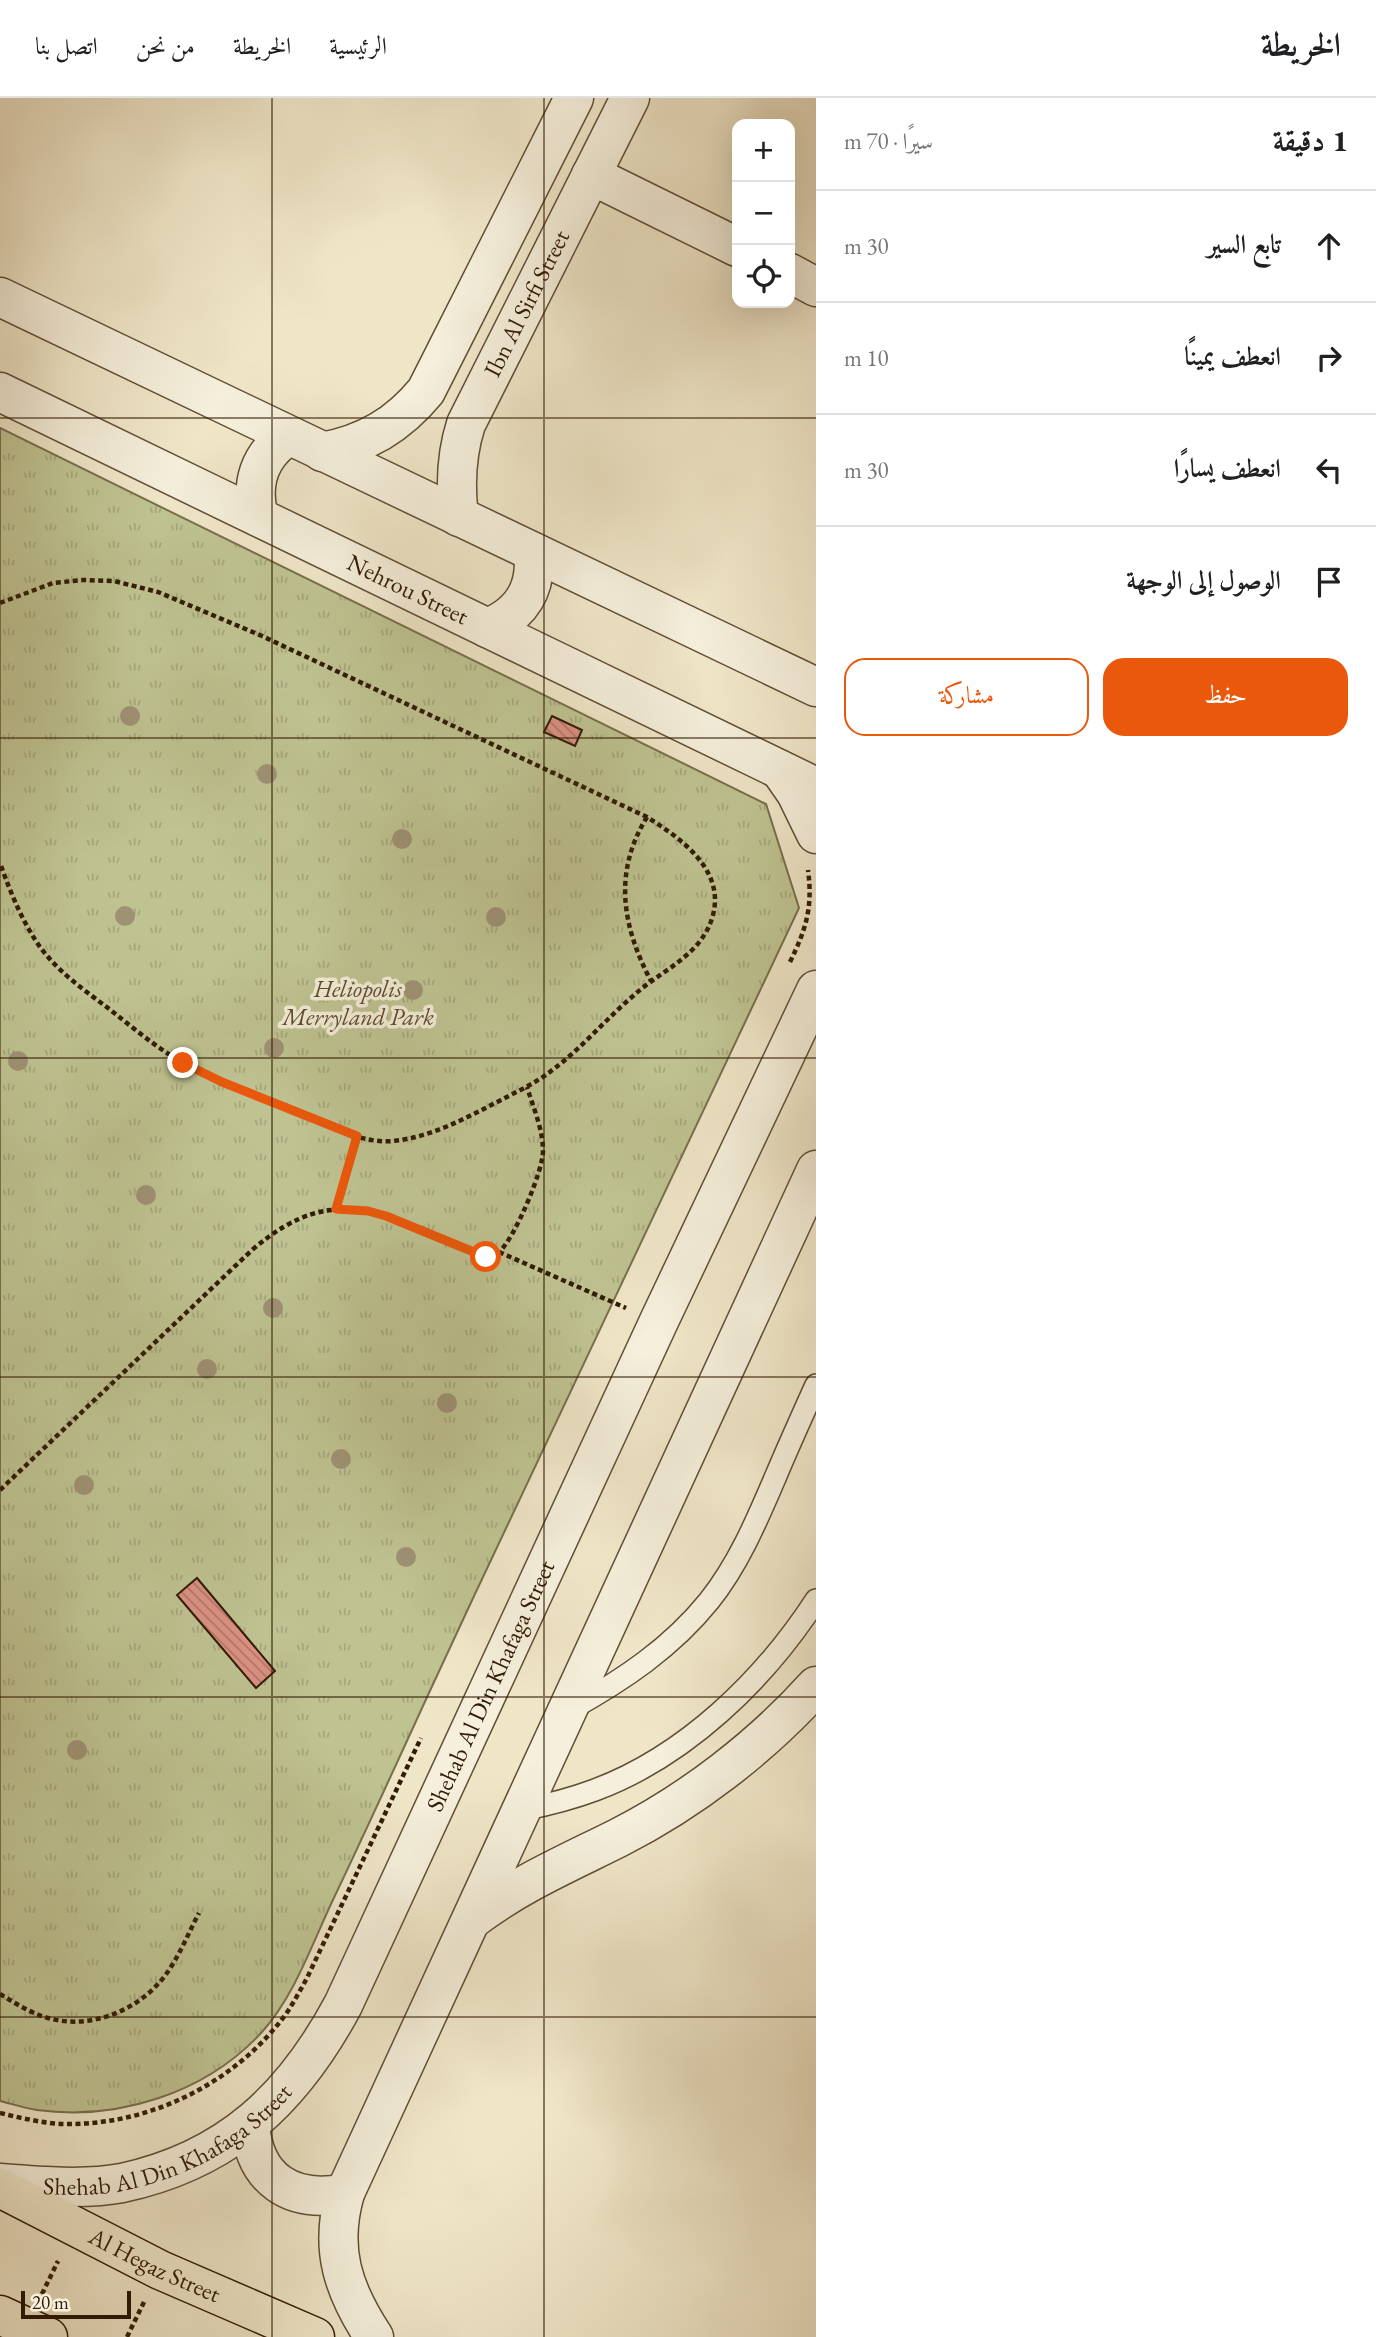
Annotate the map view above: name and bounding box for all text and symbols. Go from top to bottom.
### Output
text: الخريطة [1261,23,1341,66]
text: اتصل بنا [35,30,98,61]
text: من نحن [136,30,195,61]
text: الخريطة [233,30,291,61]
text: الرئيسية [329,30,387,61]
map controls [732,119,795,308]
button: + [732,119,795,182]
text: 1 دقيقة [1273,121,1348,160]
text: سيرًا · 70 m [844,126,933,156]
button: − [732,182,795,245]
street label: Ibn Al Sirfi Street [476,224,576,382]
text: تابع السير [1207,227,1281,261]
icon: ahead [1310,227,1348,265]
text: 30 m [844,231,889,261]
button: locate [732,245,795,308]
text: انعطف يمينًا [1184,339,1281,373]
icon: right [1310,339,1348,377]
text: 10 m [844,343,889,373]
text: انعطف يسارًا [1174,451,1281,485]
icon: left [1310,451,1348,489]
text: 30 m [844,455,889,485]
street label: Nehrou Street [342,546,474,632]
text: الوصول إلى الوجهة [1126,563,1281,597]
icon: arrive [1310,563,1348,601]
button: مشاركة [844,658,1089,736]
button: حفظ [1103,658,1348,736]
park label: Heliopolis Merryland Park [280,973,434,1032]
route end [167,1047,198,1078]
route start [470,1241,501,1272]
street label: Shehab Al Din Khafaga Street [419,1555,562,1816]
street label: Shehab Al Din Khafaga Street [42,2076,299,2202]
street label: Al Hegaz Street [83,2220,226,2309]
scale bar [21,2288,131,2320]
text: 20 m [32,2290,69,2315]

